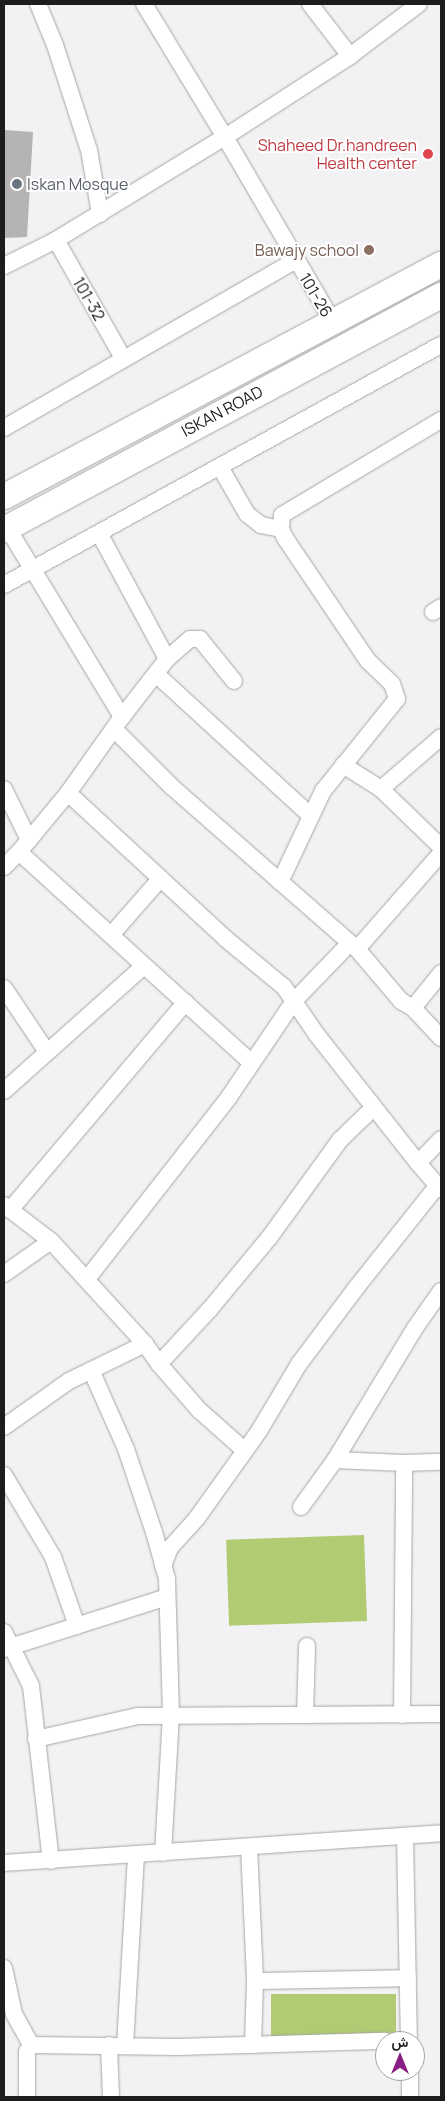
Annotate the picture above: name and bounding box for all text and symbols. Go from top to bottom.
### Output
place label: Shaheed Dr.handreen Health center [258,135,417,173]
marker: Shaheed Dr.handreen Health center [421,147,435,161]
place label: Iskan Mosque [27,174,128,194]
marker: Iskan Mosque [11,178,23,190]
place label: Bawajy school [255,240,359,260]
marker: Bawajy school [363,244,375,256]
street label: 101-26 [295,269,337,321]
street label: 101-32 [69,274,109,324]
street label: ISKAN ROAD [178,381,266,441]
north arrow [375,2031,425,2081]
text: ش [392,2032,408,2051]

